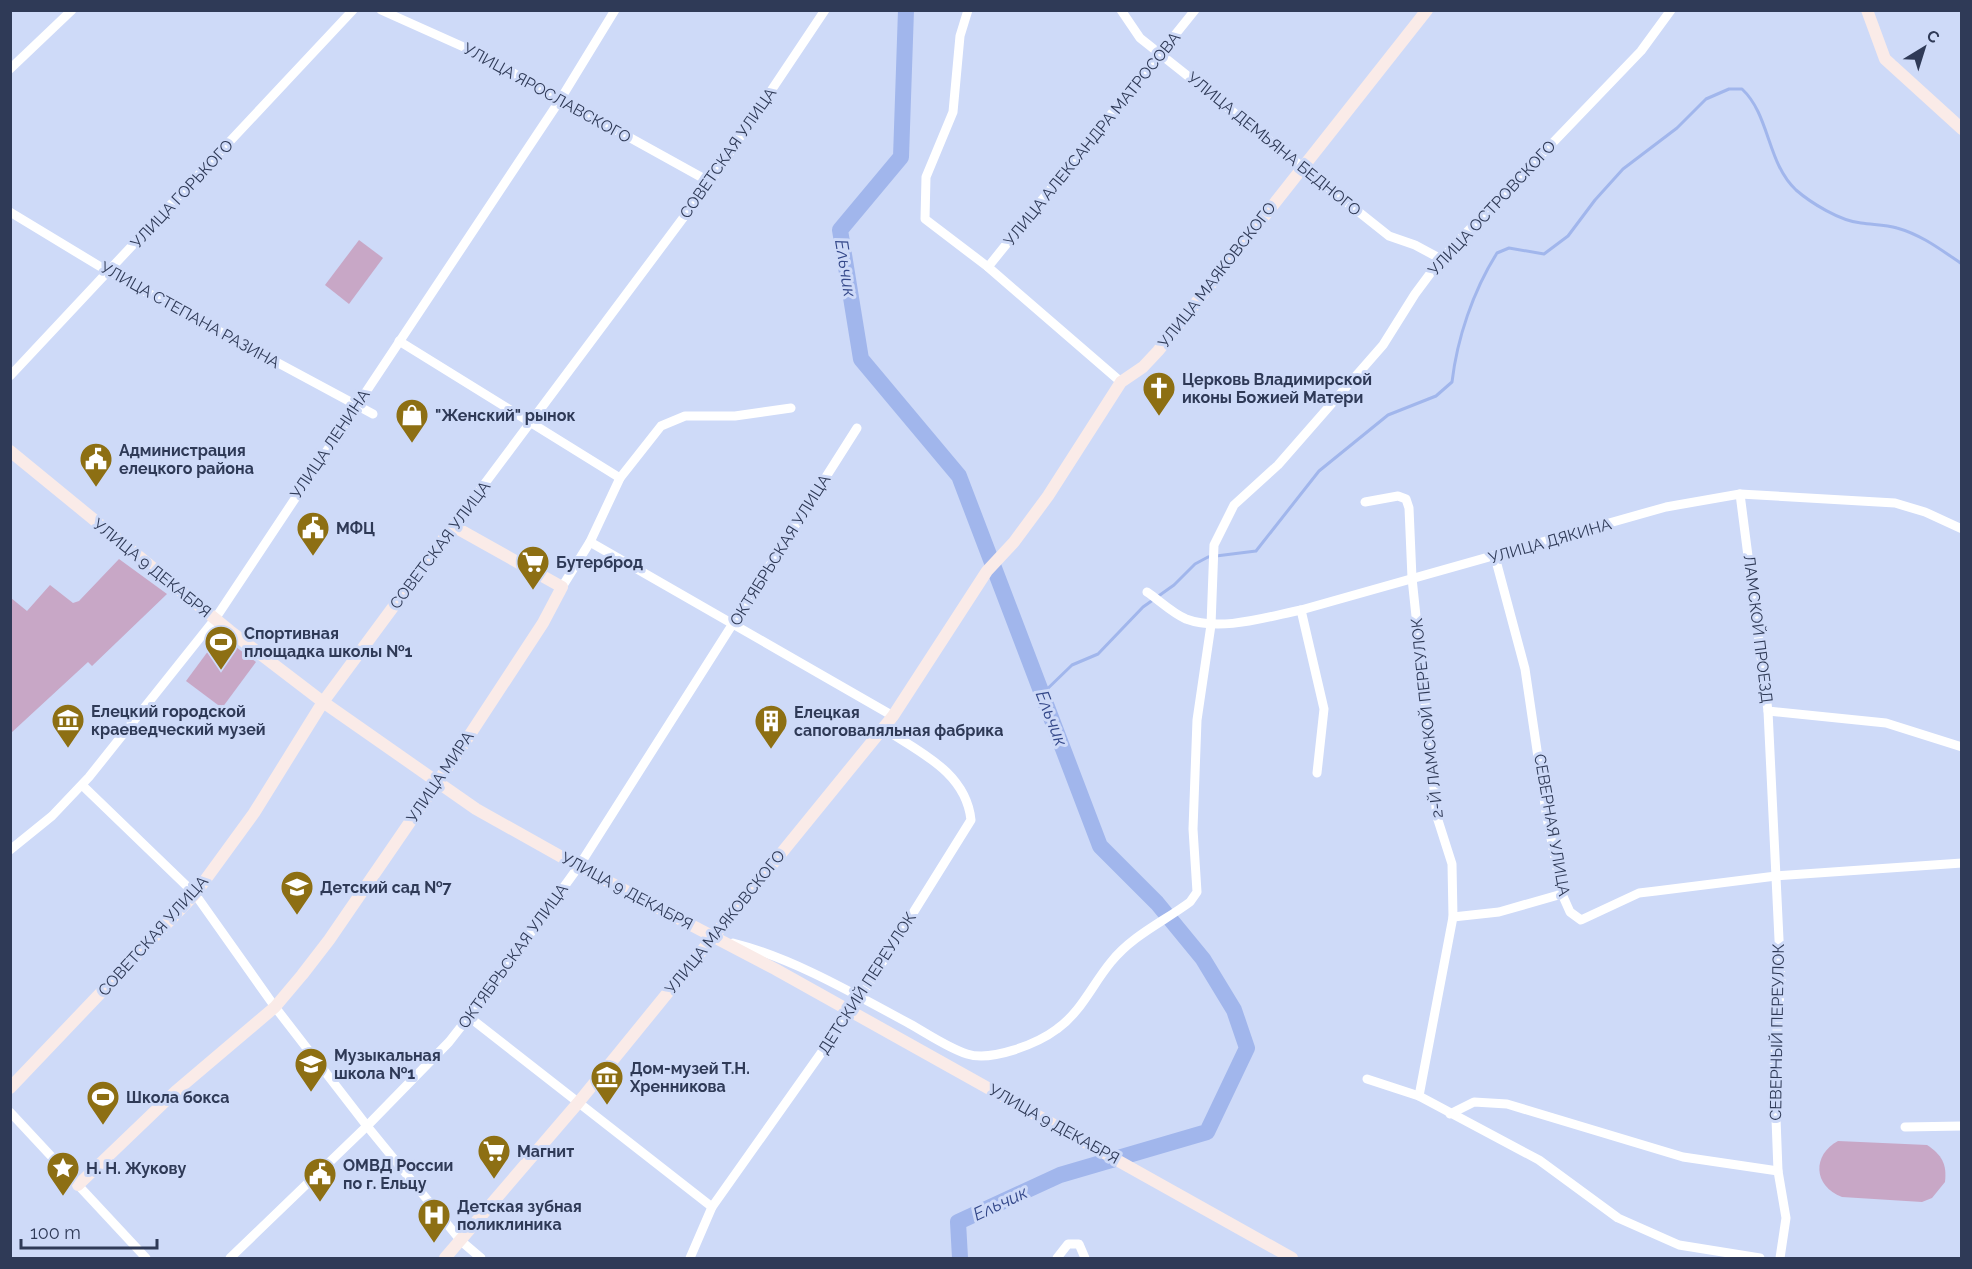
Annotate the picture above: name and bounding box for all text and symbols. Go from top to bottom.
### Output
north arrow [1894,18,1954,78]
text: С [1923,26,1943,47]
street label: УЛИЦА АЛЕКСАНДРА МАТРОСОВА [1000,28,1184,250]
street label: УЛИЦА ЯРОСЛАВСКОГО [460,39,634,147]
street label: УЛИЦА ДЕМЬЯНА БЕДНОГО [1183,68,1365,220]
street label: СОВЕТСКАЯ УЛИЦА [676,84,780,222]
street label: УЛИЦА ГОРЬКОГО [127,136,237,252]
street label: УЛИЦА ОСТРОВСКОГО [1424,136,1560,280]
street label: УЛИЦА МАЯКОВСКОГО [1154,198,1280,352]
water label: Ельчик [831,238,861,298]
street label: УЛИЦА СТЕПАНА РАЗИНА [97,258,283,372]
church icon: Церковь Владимирской иконы Божией Матери [1141,370,1177,417]
place label: Церковь Владимирской иконы Божией Матери [1182,370,1372,407]
street label: УЛИЦА ЛЕНИНА [286,386,374,502]
shop icon: "Женский" рынок [394,397,430,444]
place label: "Женский" рынок [435,406,576,425]
public building icon: Администрация елецкого района [78,441,114,488]
place label: Администрация елецкого района [119,441,254,478]
street label: ОКТЯБРЬСКАЯ УЛИЦА [726,471,834,629]
street label: СОВЕТСКАЯ УЛИЦА [386,477,494,613]
public building icon: МФЦ [295,510,331,557]
street label: УЛИЦА ДЯКИНА [1486,514,1614,568]
street label: УЛИЦА 9 ДЕКАБРЯ [89,515,215,621]
place label: МФЦ [336,519,375,538]
supermarket icon: Бутерброд [515,544,551,591]
place label: Бутерброд [556,553,643,572]
street label: ЛАМСКОЙ ПРОЕЗД [1740,554,1776,704]
street label: 2-Й ЛАМСКОЙ ПЕРЕУЛОК [1407,617,1447,819]
sports icon: Спортивная площадка школы №1 [203,624,239,671]
place label: Спортивная площадка школы №1 [244,624,413,661]
water label: Ельчик [1032,687,1072,749]
museum icon: Елецкий городской краеведческий музей [50,702,86,749]
place label: Елецкий городской краеведческий музей [91,702,266,739]
building icon: Елецкая сапоговаляльная фабрика [753,703,789,750]
place label: Елецкая сапоговаляльная фабрика [794,703,1004,740]
street label: УЛИЦА МИРА [403,728,478,826]
street label: СЕВЕРНАЯ УЛИЦА [1530,752,1574,898]
street label: УЛИЦА МАЯКОВСКОГО [661,846,789,998]
street label: УЛИЦА 9 ДЕКАБРЯ [558,848,696,934]
school or university icon: Детский сад №7 [279,869,315,916]
street label: СОВЕТСКАЯ УЛИЦА [94,872,212,1000]
place label: Детский сад №7 [320,878,451,897]
street label: ОКТЯБРЬСКАЯ УЛИЦА [454,880,572,1032]
street label: ДЕТСКИЙ ПЕРЕУЛОК [814,909,920,1057]
street label: СЕВЕРНЫЙ ПЕРЕУЛОК [1766,943,1788,1121]
school or university icon: Музыкальная школа №1 [293,1046,329,1093]
place label: Музыкальная школа №1 [334,1046,441,1083]
museum icon: Дом-музей Т.Н. Хренникова [589,1059,625,1106]
place label: Дом-музей Т.Н. Хренникова [629,1059,750,1096]
sports icon: Школа бокса [85,1079,121,1126]
street label: УЛИЦА 9 ДЕКАБРЯ [985,1080,1123,1168]
place label: Школа бокса [126,1088,229,1107]
supermarket icon: Магнит [476,1133,512,1180]
place label: Магнит [517,1142,574,1161]
place icon: Н. Н. Жукову [45,1150,81,1197]
public building icon: ОМВД России по г. Ельцу [302,1156,338,1203]
place label: ОМВД России по г. Ельцу [343,1156,453,1193]
place label: Н. Н. Жукову [86,1159,186,1178]
water label: Ельчик [969,1181,1031,1225]
hospital icon: Детская зубная поликлиника [416,1197,452,1244]
place label: Детская зубная поликлиника [457,1197,582,1234]
scale bar [21,1212,158,1250]
text: 100 m [30,1222,81,1243]

